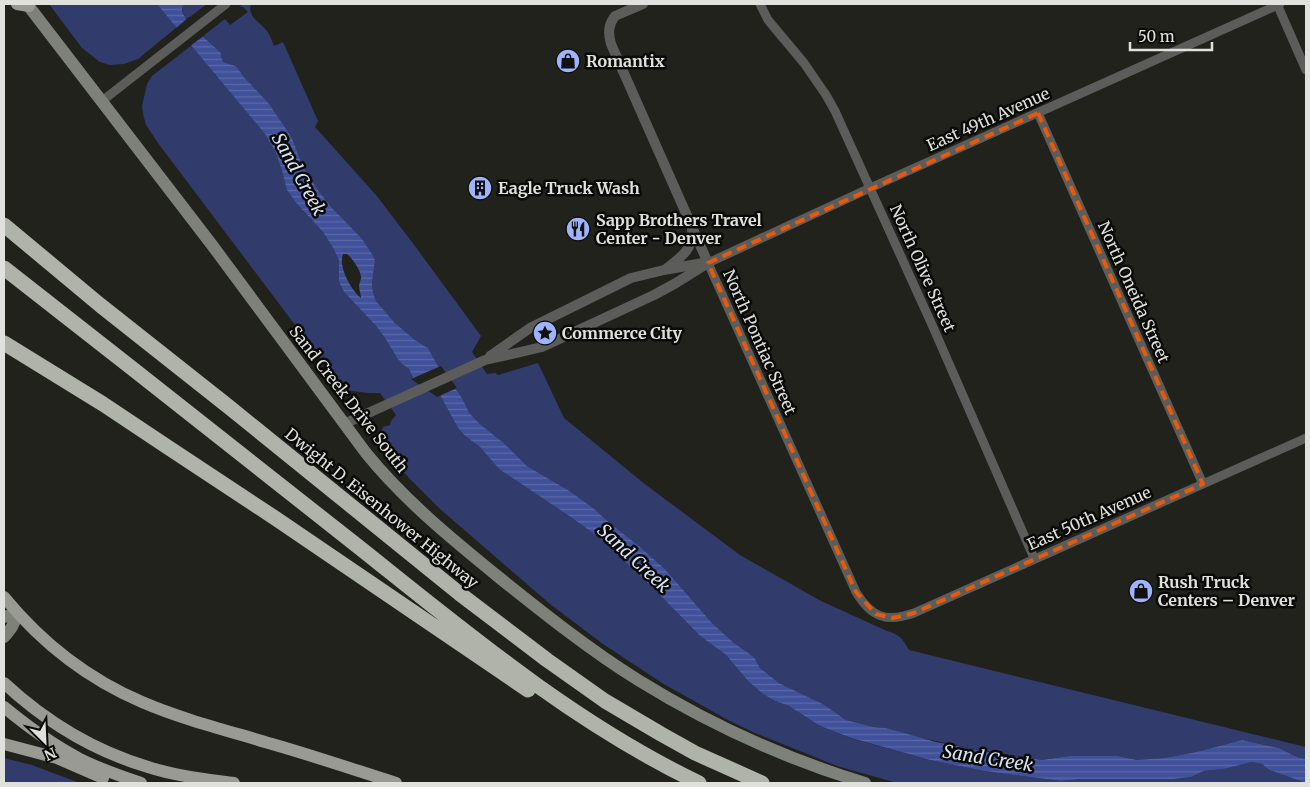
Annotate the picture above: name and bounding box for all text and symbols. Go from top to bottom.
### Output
scale bar [1130,20,1212,52]
text: 50 m [1138,27,1175,46]
shop icon: Romantix [555,48,581,74]
place label: Romantix [586,51,665,71]
street label: East 49th Avenue [923,83,1053,155]
water label: Sand Creek [267,129,331,219]
building icon: Eagle Truck Wash [467,175,493,201]
place label: Eagle Truck Wash [498,178,640,198]
street label: North Olive Street [886,201,960,336]
place label: Sapp Brothers Travel Center - Denver [596,210,762,248]
restaurant icon: Sapp Brothers Travel Center - Denver [565,216,591,242]
street label: North Oneida Street [1094,218,1175,367]
street label: North Pontiac Street [719,266,801,418]
place icon: Commerce City [532,320,558,346]
street label: Sand Creek Drive South [285,321,413,477]
place label: Commerce City [562,323,682,343]
street label: Dwight D. Eisenhower Highway [281,424,483,593]
street label: East 50th Avenue [1024,482,1154,554]
water label: Sand Creek [593,519,675,598]
place label: Rush Truck Centers – Denver [1158,572,1296,610]
shop icon: Rush Truck Centers – Denver [1128,578,1154,604]
north arrow [20,717,70,767]
water label: Sand Creek [941,740,1035,776]
text: N [42,743,59,764]

